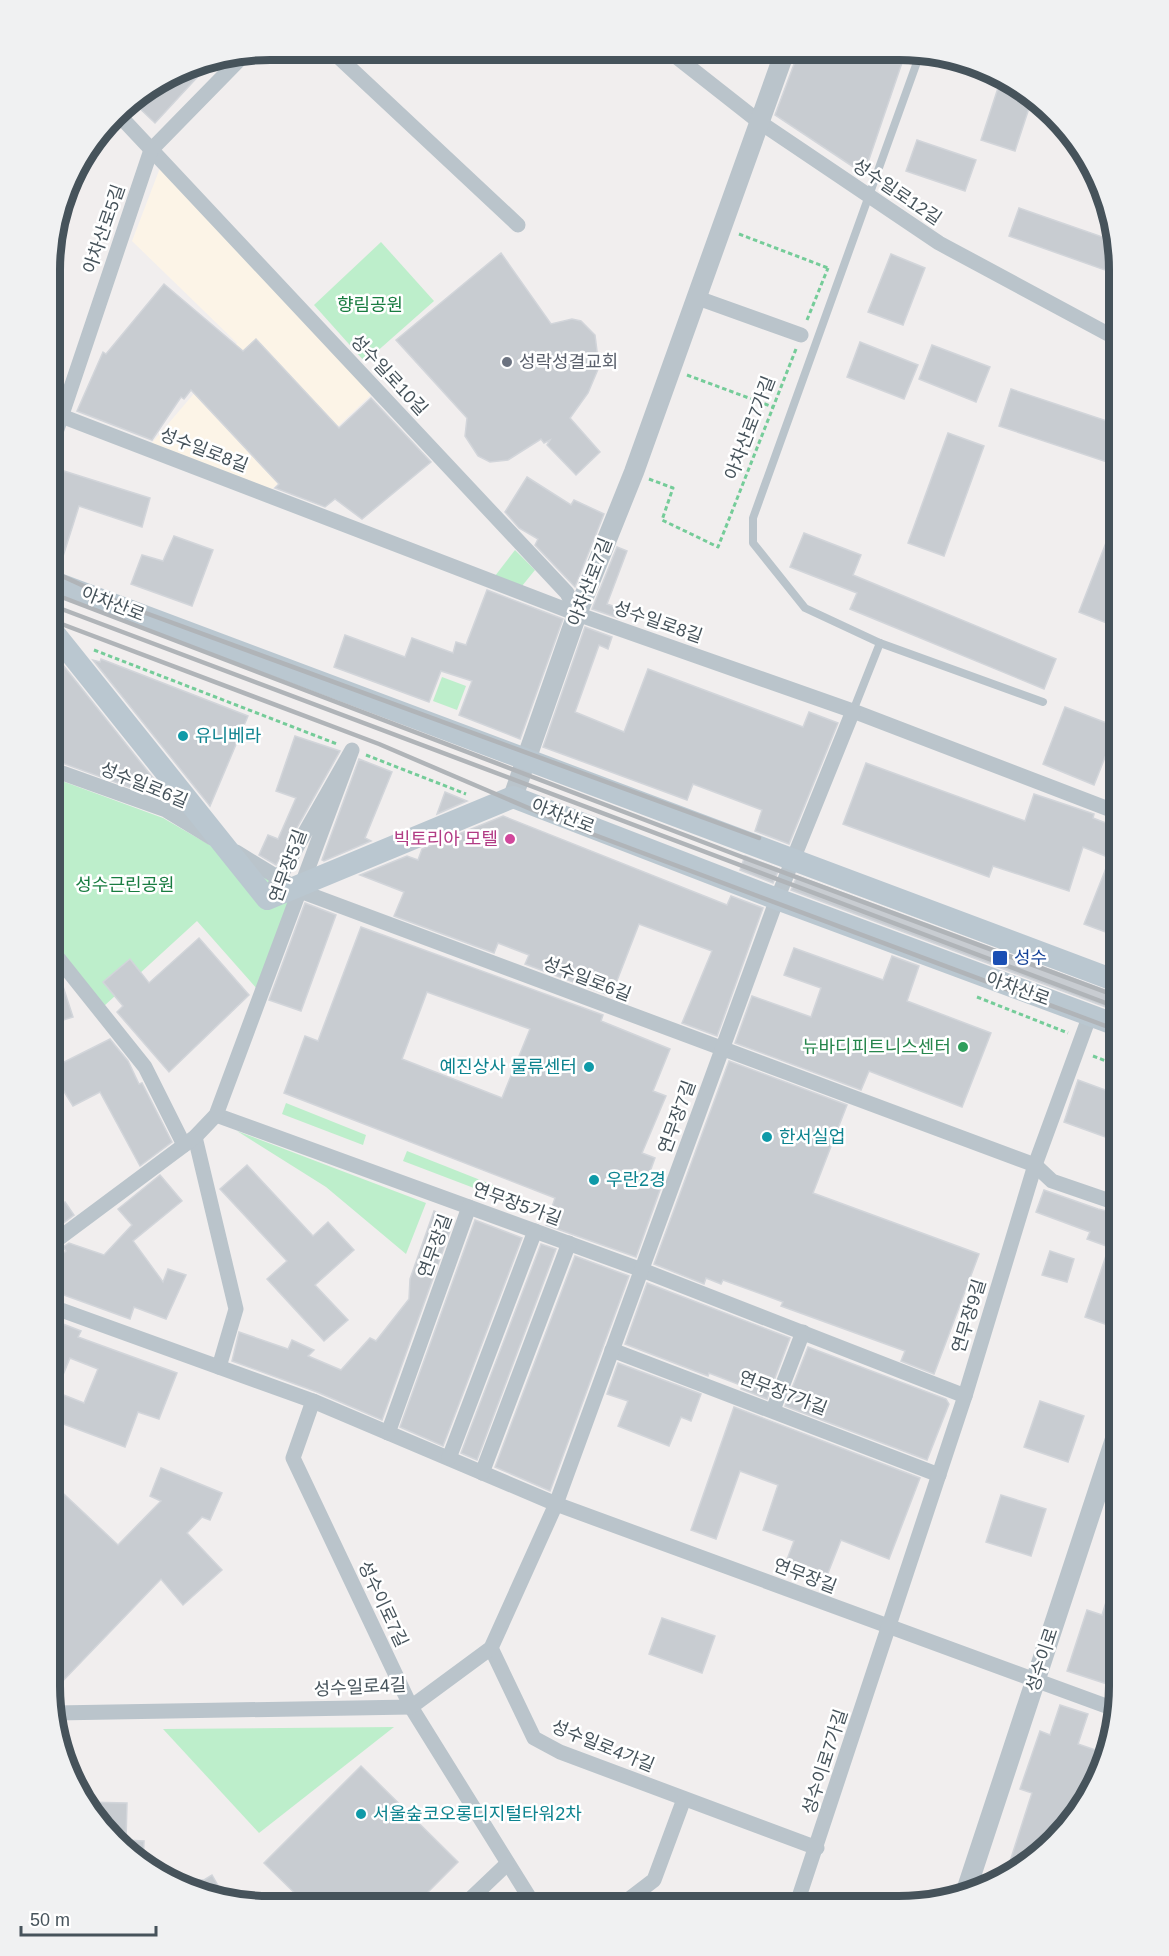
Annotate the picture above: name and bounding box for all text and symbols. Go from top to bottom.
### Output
street label: 성수일로12길 [849,155,945,229]
street label: 아차산로5길 [79,182,129,276]
park label: 향림공원 [337,295,403,315]
street label: 성수일로10길 [347,331,431,419]
place label: 성락성결교회 [519,352,618,372]
marker: 성락성결교회 [500,355,514,369]
street label: 아차산로7가길 [721,373,779,483]
street label: 성수일로8길 [157,424,251,476]
street label: 아차산로7길 [564,535,616,629]
street label: 아차산로 [78,583,148,625]
street label: 성수일로8길 [611,597,705,647]
place label: 유니베라 [195,726,262,746]
marker: 유니베라 [176,729,190,743]
street label: 성수일로6길 [97,758,191,812]
street label: 아차산로 [528,795,598,837]
street label: 연무장5길 [266,827,310,905]
place label: 빅토리아 모텔 [394,829,498,849]
marker: 빅토리아 모텔 [503,832,517,846]
park label: 성수근린공원 [75,875,175,895]
place label: 성수 [1014,948,1047,968]
marker: 성수 [991,949,1009,967]
street label: 성수일로6길 [540,953,634,1005]
street label: 아차산로 [983,968,1053,1010]
place label: 뉴바디피트니스센터 [802,1037,951,1057]
marker: 뉴바디피트니스센터 [956,1040,970,1054]
place label: 예진상사 물류센터 [440,1057,577,1077]
marker: 예진상사 물류센터 [582,1060,596,1074]
street label: 연무장7길 [655,1078,699,1156]
place label: 한서실업 [779,1127,845,1147]
marker: 한서실업 [760,1130,774,1144]
place label: 우란2경 [606,1170,666,1190]
marker: 우란2경 [587,1173,601,1187]
street label: 연무장5가길 [470,1179,564,1229]
street label: 연무장길 [414,1211,456,1281]
street label: 연무장9길 [948,1277,990,1355]
street label: 연무장7가길 [736,1367,830,1419]
street label: 연무장길 [770,1555,840,1597]
street label: 성수이로7길 [354,1558,412,1650]
street label: 성수이로 [1022,1625,1062,1695]
street label: 성수일로4길 [313,1675,407,1699]
street label: 성수이로7가길 [799,1707,851,1817]
street label: 성수일로4가길 [549,1716,657,1776]
place label: 서울숲코오롱디지털타워2차 [373,1804,582,1824]
marker: 서울숲코오롱디지털타워2차 [354,1807,368,1821]
scale bar [21,1899,156,1937]
text: 50 m [30,1910,70,1930]

